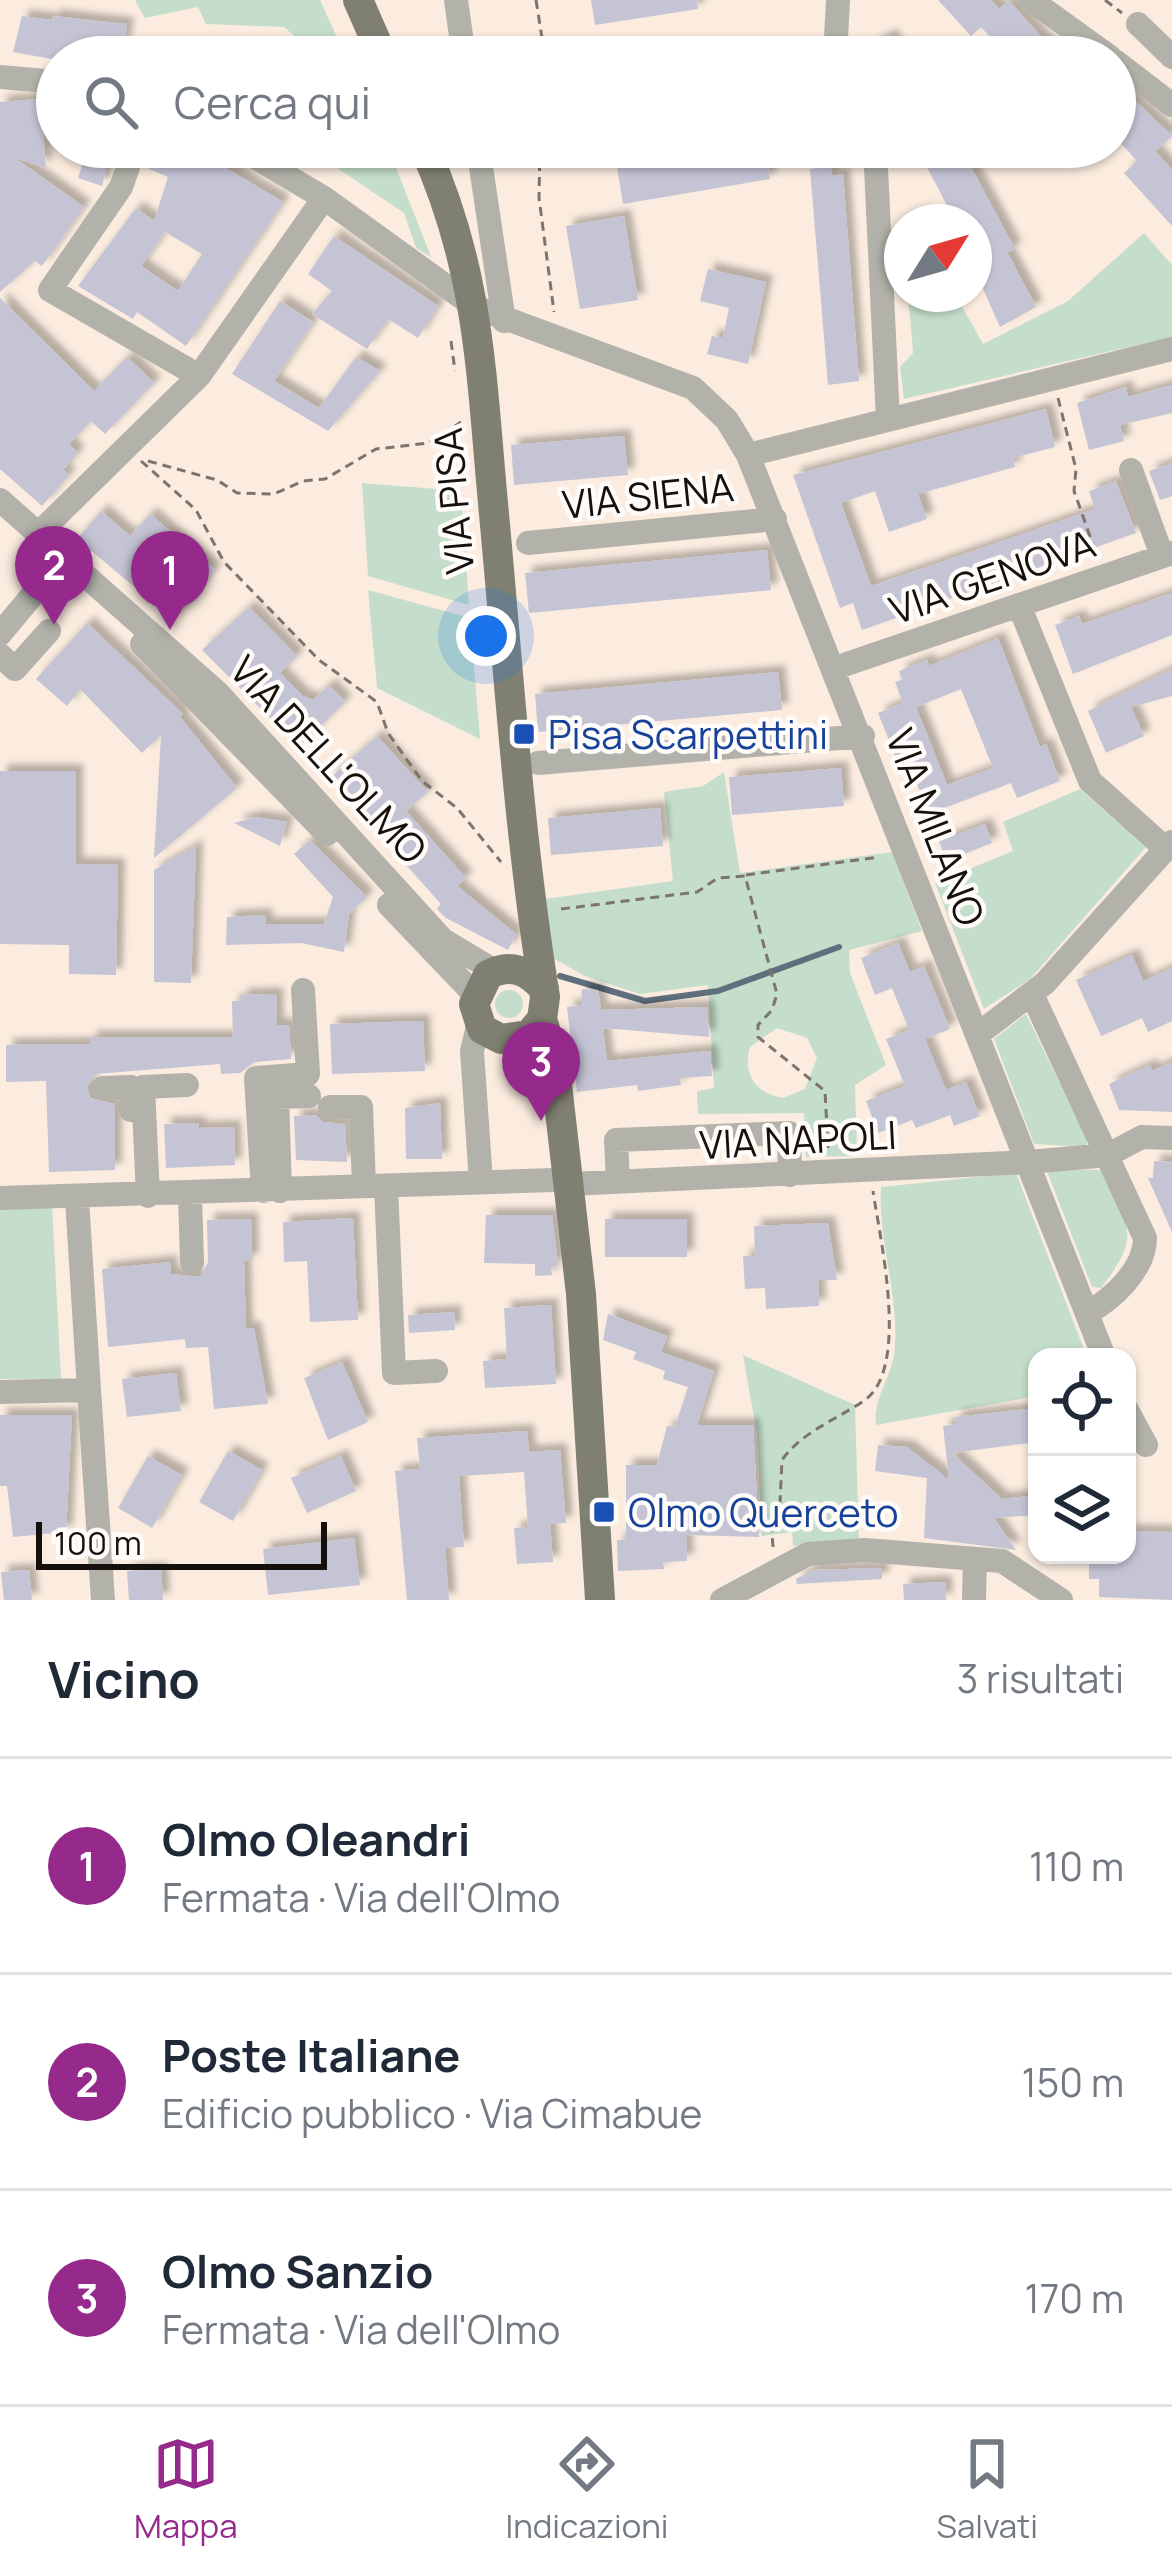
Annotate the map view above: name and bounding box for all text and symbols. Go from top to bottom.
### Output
search box [36,36,1136,168]
icon: search [78,69,144,135]
text: Cerca qui [174,71,371,133]
north arrow [884,204,992,312]
street label: VIA PISA [420,426,486,576]
street label: VIA SIENA [560,459,736,531]
street label: VIA GENOVA [882,516,1102,636]
pin: 2 [15,526,93,625]
pin: 1 [131,531,209,630]
your location [456,606,516,666]
street label: VIA DELL'OLMO [218,643,440,875]
place label: Pisa Scarpettini [548,707,828,761]
marker: Pisa Scarpettini [511,721,537,747]
street label: VIA MILANO [874,721,998,933]
pin: 3 [502,1022,580,1121]
street label: VIA NAPOLI [698,1107,898,1171]
map controls [1028,1348,1136,1564]
button: locate [1028,1348,1136,1456]
button: layers [1028,1456,1136,1564]
place label: Olmo Querceto [628,1485,899,1539]
marker: Olmo Querceto [591,1499,617,1525]
scale bar [36,1516,327,1569]
text: 100 m [54,1520,142,1565]
text: Vicino [48,1644,200,1713]
text: 3 risultati [957,1651,1124,1705]
text: Olmo Oleandri [162,1808,470,1870]
text: 1 [78,1839,96,1893]
text: 110 m [1029,1839,1124,1893]
text: Fermata · Via dell'Olmo [162,1870,560,1924]
text: Poste Italiane [162,2024,460,2086]
text: 2 [75,2055,99,2109]
text: 150 m [1022,2055,1124,2109]
text: Edificio pubblico · Via Cimabue [162,2086,702,2140]
text: Olmo Sanzio [162,2240,433,2302]
text: 3 [76,2271,98,2325]
text: 170 m [1025,2271,1124,2325]
text: Fermata · Via dell'Olmo [162,2302,560,2356]
tab: Mappa [134,2431,238,2548]
tab: Indicazioni [506,2431,669,2548]
tab: Salvati [937,2431,1038,2548]

